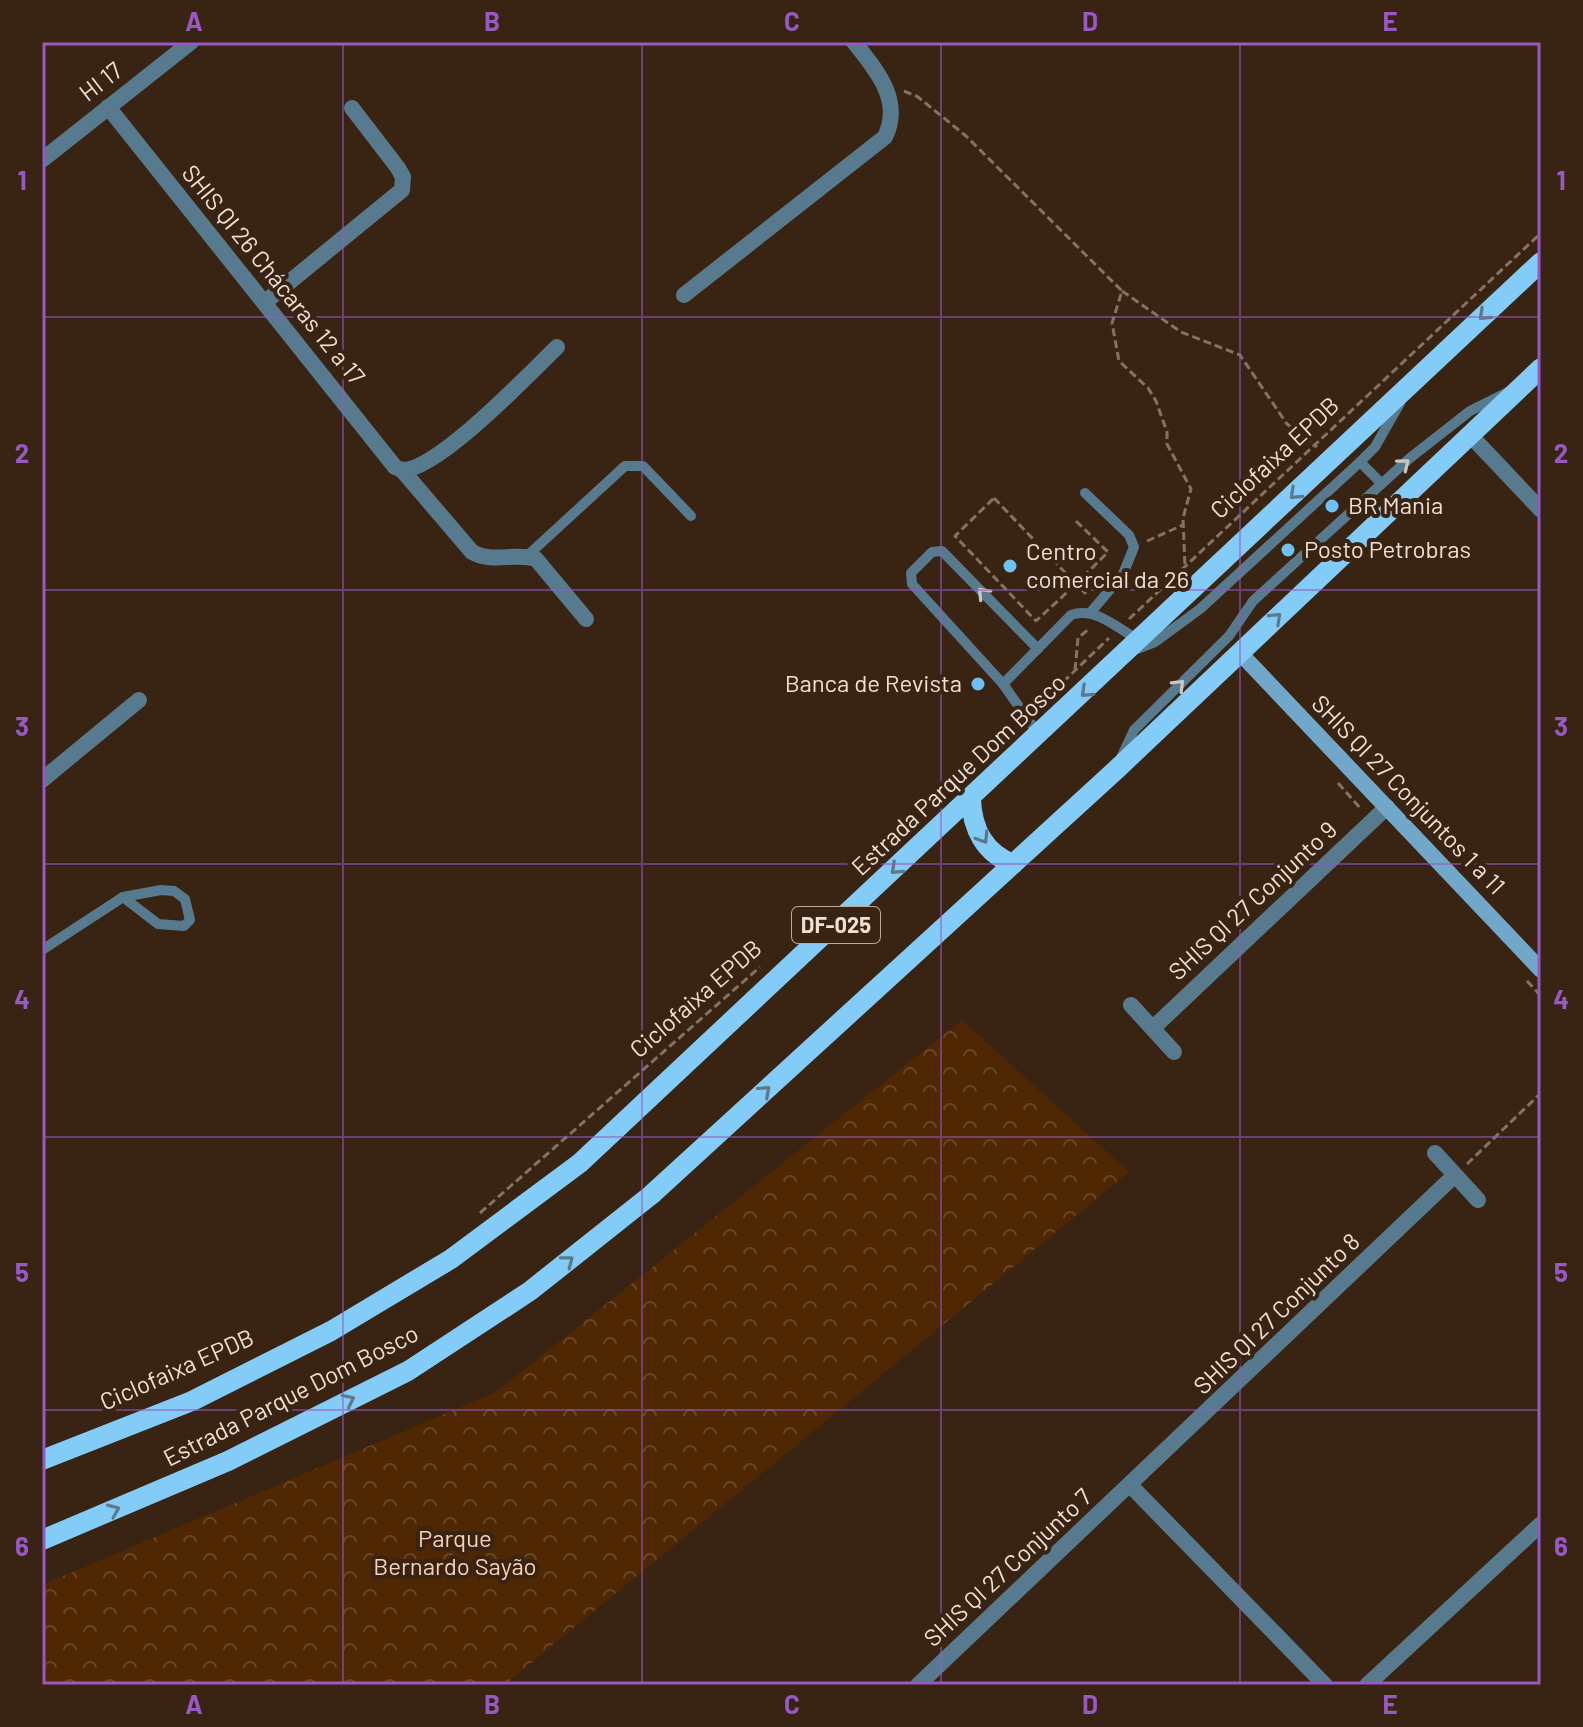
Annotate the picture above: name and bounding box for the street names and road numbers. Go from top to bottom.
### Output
street label: HI 17 [73,55,127,107]
street label: SHIS QI 26 Chácaras 12 a 17 [177,158,372,390]
street label: Ciclofaixa EPDB [1204,390,1344,524]
street label: Estrada Parque Dom Bosco [845,667,1071,881]
street label: SHIS QI 27 Conjuntos 1 a 11 [1306,688,1512,900]
street label: SHIS QI 27 Conjunto 9 [1162,814,1342,985]
road number: DF-025 [792,907,880,943]
street label: Ciclofaixa EPDB [623,933,767,1063]
street label: SHIS QI 27 Conjunto 8 [1187,1226,1365,1400]
street label: Estrada Parque Dom Bosco [158,1318,423,1472]
street label: Ciclofaixa EPDB [95,1322,258,1415]
street label: SHIS QI 27 Conjunto 7 [917,1482,1097,1652]

